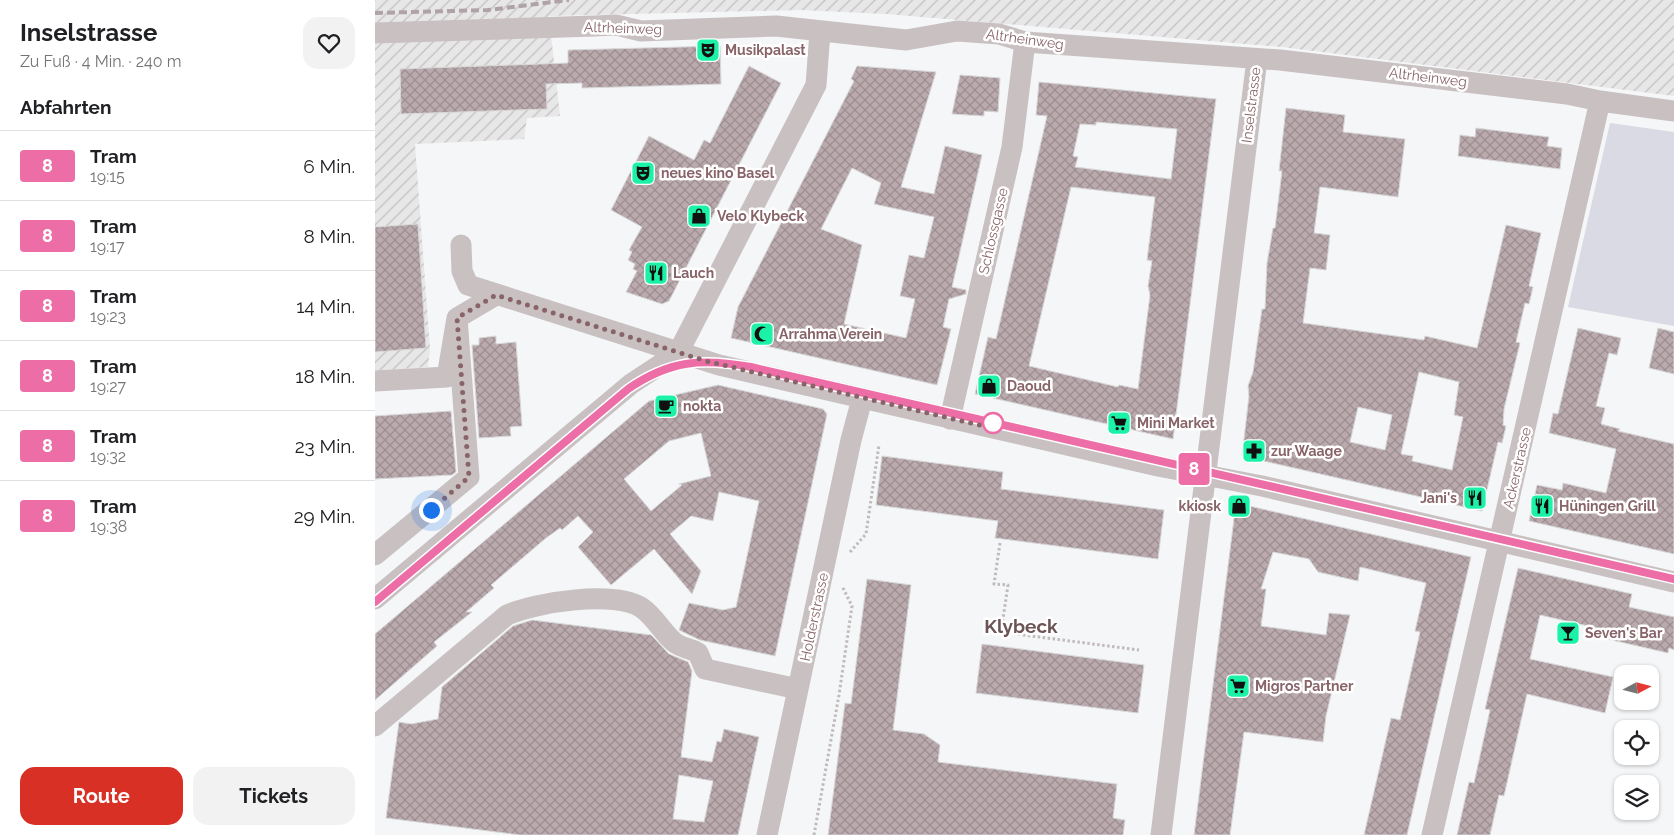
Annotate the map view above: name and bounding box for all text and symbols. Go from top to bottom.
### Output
button: heart [303,17,355,69]
text: Inselstrasse [20,18,157,47]
street label: Altrheinweg [584,19,662,37]
street label: Altrheinweg [985,26,1065,52]
theatre icon: Musikpalast [695,37,721,63]
place label: Musikpalast [725,42,806,58]
text: Zu Fuß · 4 Min. · 240 m [20,52,181,71]
street label: Altrheinweg [1388,64,1468,90]
street label: Inselstrasse [1238,66,1264,144]
text: Abfahrten [20,96,111,118]
text: Tram [90,145,137,167]
text: 8 [42,155,53,176]
text: 6 Min. [303,155,355,177]
theatre icon: neues kino Basel [630,160,656,186]
place label: neues kino Basel [661,165,775,181]
text: 19:15 [90,167,125,186]
street label: Schlossgasse [975,186,1011,276]
shop icon: Velo Klybeck [686,203,712,229]
place label: Velo Klybeck [717,208,804,224]
text: Tram [90,215,137,237]
text: 8 [42,225,53,246]
text: 8 Min. [303,225,355,247]
text: 19:17 [90,237,125,256]
restaurant icon: Lauch [643,260,669,286]
place label: Lauch [673,265,714,281]
text: Tram [90,285,137,307]
text: 8 [42,295,53,316]
text: 14 Min. [296,295,355,317]
text: 19:23 [90,307,126,326]
mosque icon: Arrahma Verein [749,321,775,347]
place label: Arrahma Verein [779,326,882,342]
text: Tram [90,355,137,377]
text: 8 [42,365,53,386]
text: 18 Min. [295,365,355,387]
shop icon: Daoud [976,373,1002,399]
text: 19:27 [90,377,126,396]
place label: Daoud [1007,378,1051,394]
cafe icon: nokta [653,393,679,419]
place label: nokta [683,398,721,414]
supermarket icon: Mini Market [1106,410,1132,436]
unlabelled marker [982,412,1004,434]
place label: Mini Market [1137,415,1215,431]
text: Tram [90,425,137,447]
street label: Ackerstrasse [1500,426,1534,510]
text: 8 [42,435,53,456]
text: 23 Min. [295,435,355,457]
pharmacy icon: zur Waage [1241,438,1267,464]
place label: zur Waage [1271,443,1342,459]
text: 19:32 [90,447,126,466]
line badge: 8 [1178,453,1210,485]
text: 8 [1189,458,1199,479]
restaurant icon: Jani's [1462,485,1488,511]
place label: Jani's [1420,490,1457,506]
shop icon: kkiosk [1226,493,1252,519]
restaurant icon: Hüningen Grill [1529,493,1555,519]
text: Tram [90,495,137,517]
your location [419,498,444,523]
place label: kkiosk [1179,498,1221,514]
place label: Hüningen Grill [1559,498,1656,514]
text: 8 [42,505,53,526]
text: 29 Min. [294,505,355,527]
text: 19:38 [90,517,127,536]
street label: Holderstrasse [797,571,831,663]
district label: Klybeck [984,615,1058,637]
bar icon: Seven's Bar [1555,620,1581,646]
place label: Seven's Bar [1585,625,1663,641]
north arrow [1614,665,1659,710]
map controls [1614,665,1659,820]
supermarket icon: Migros Partner [1225,673,1251,699]
place label: Migros Partner [1255,678,1354,694]
button: locate [1614,720,1659,765]
button: Route [20,767,183,825]
button: Tickets [193,767,355,825]
button: layers [1614,775,1659,820]

